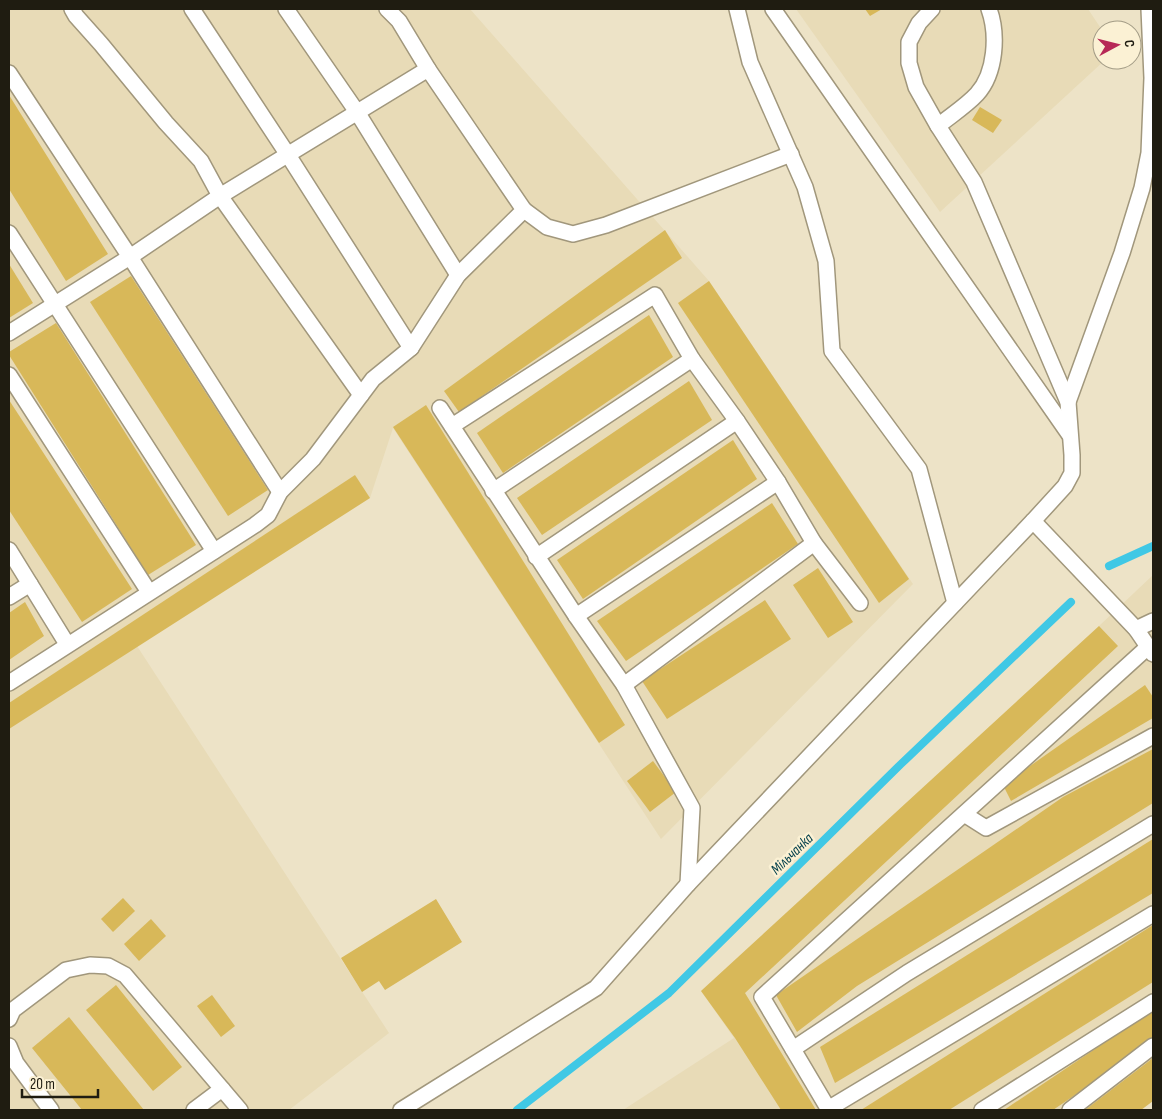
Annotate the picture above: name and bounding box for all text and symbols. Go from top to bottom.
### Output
north arrow [1092,20,1142,70]
text: С [1121,39,1138,48]
water label: Мільчанка [767,829,817,879]
scale bar [22,1066,99,1098]
text: 20 m [30,1075,55,1094]

